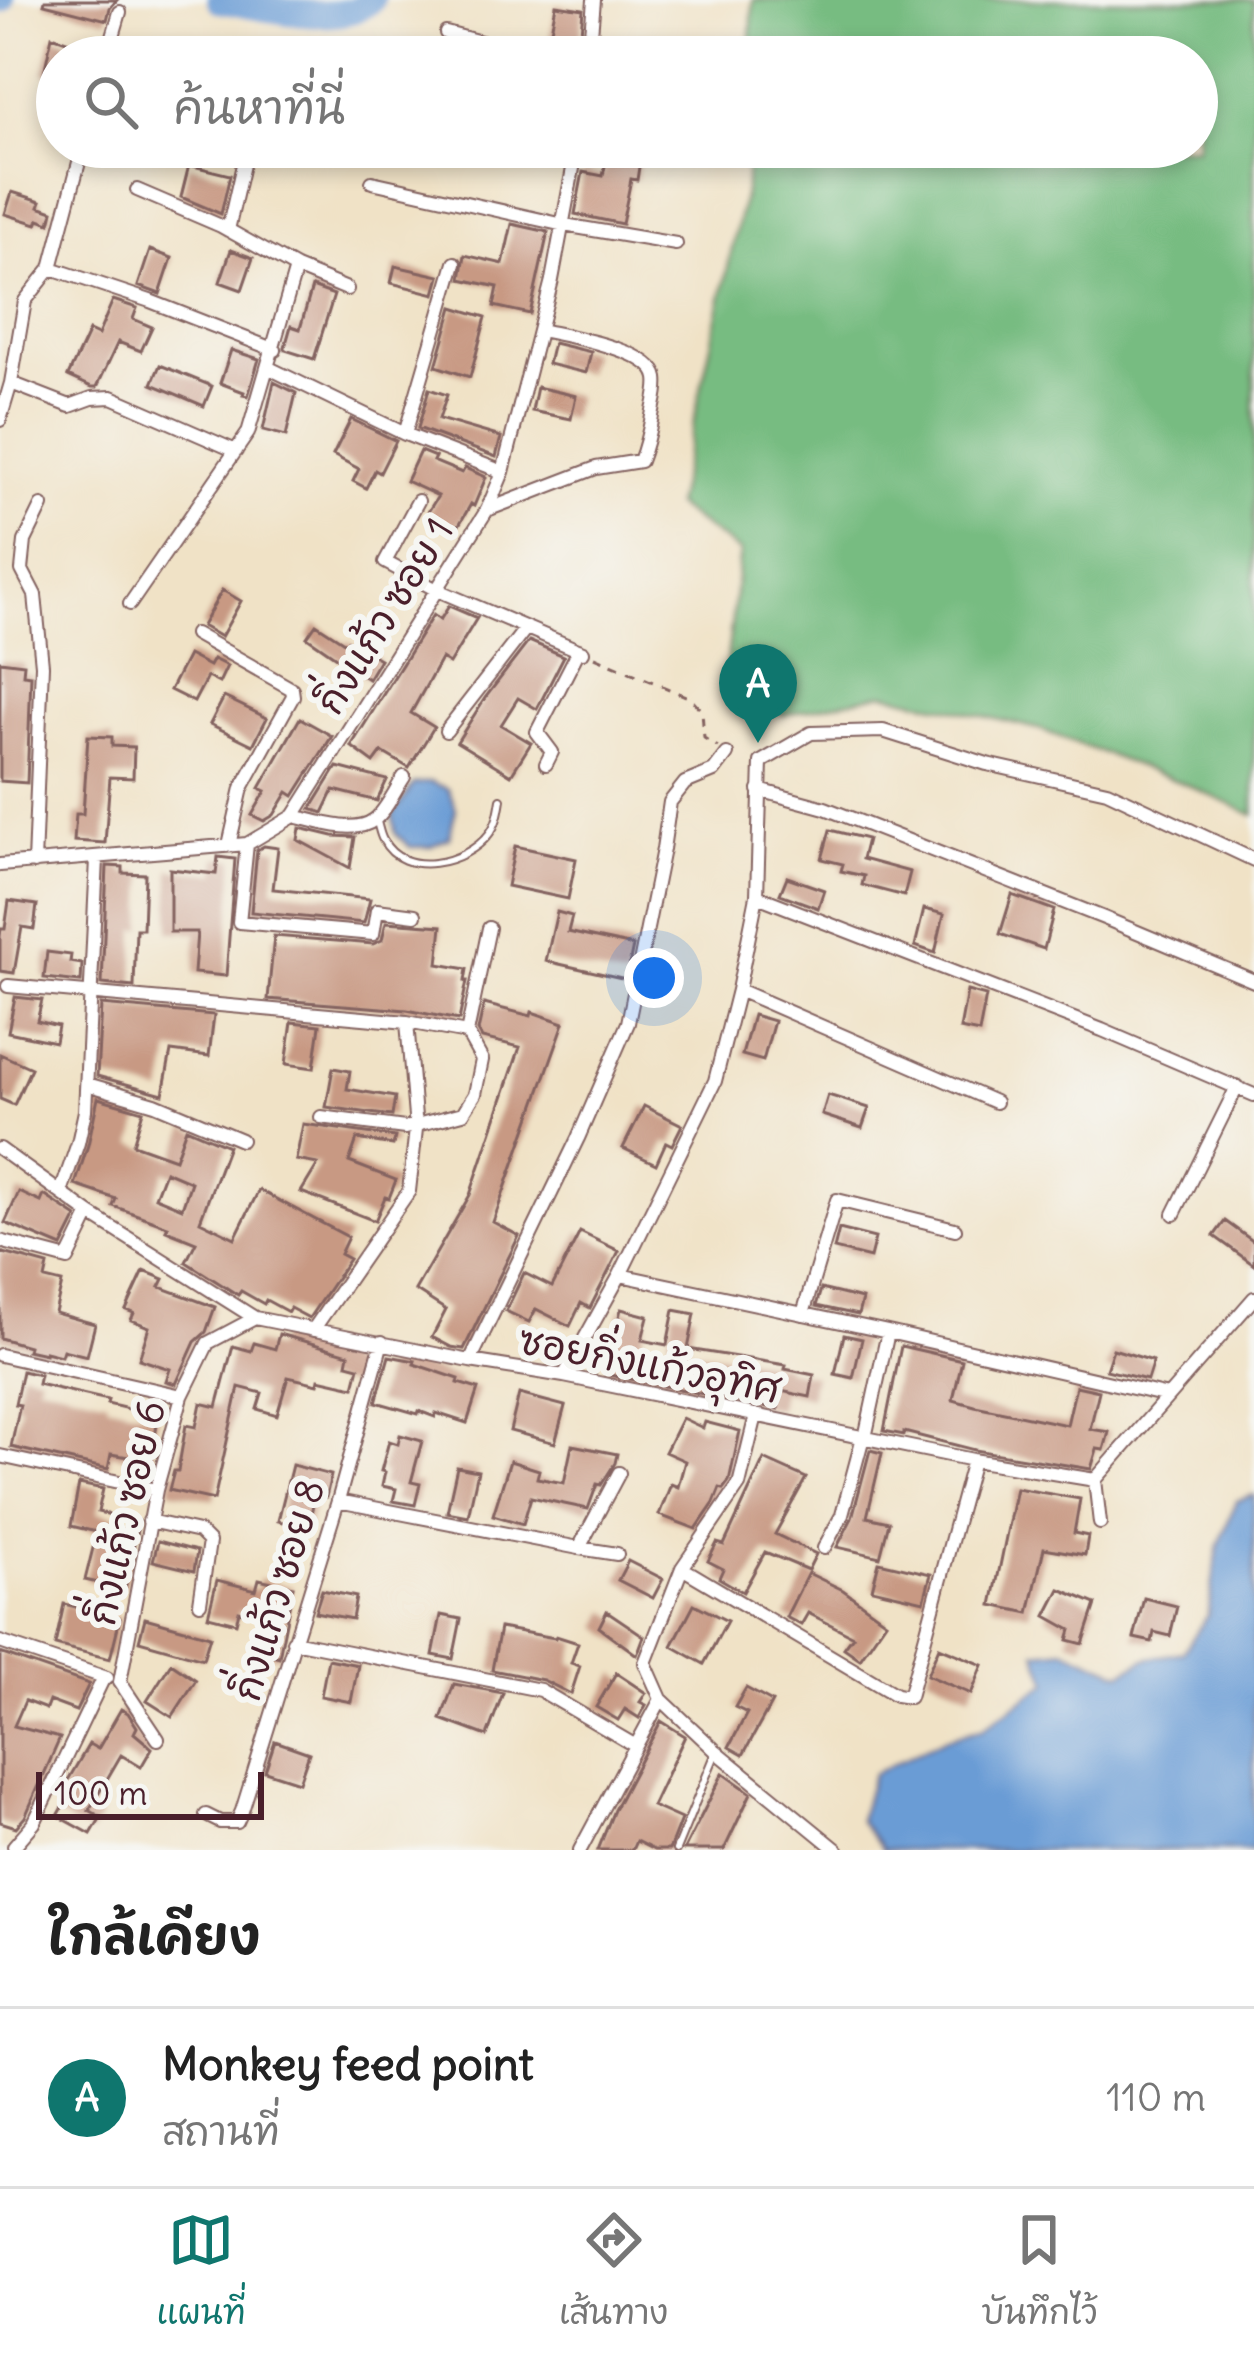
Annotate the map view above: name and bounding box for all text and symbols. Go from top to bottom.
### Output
search box [36,36,1218,168]
icon: search [78,69,144,135]
text: ค้นหาที่นี่ [174,80,345,136]
street label: กิ่งแก้ว ซอย 1 [297,504,464,723]
pin: A [719,644,797,743]
your location [624,948,684,1008]
street label: ซอยกิ่งแก้วอุทิศ [514,1306,787,1418]
street label: กิ่งแก้ว ซอย 6 [68,1394,176,1630]
street label: กิ่งแก้ว ซอย 8 [213,1471,335,1707]
scale bar [36,1766,264,1819]
text: 100 m [54,1772,147,1814]
text: ใกล้เคียง [48,1904,260,1968]
text: Monkey feed point [162,2036,534,2092]
text: A [74,2073,100,2122]
text: 110 m [1106,2073,1206,2122]
text: สถานที่ [162,2107,280,2156]
tab: แผนที่ [157,2207,246,2337]
tab: เส้นทาง [559,2207,668,2337]
tab: บันทึกไว้ [981,2207,1097,2337]

